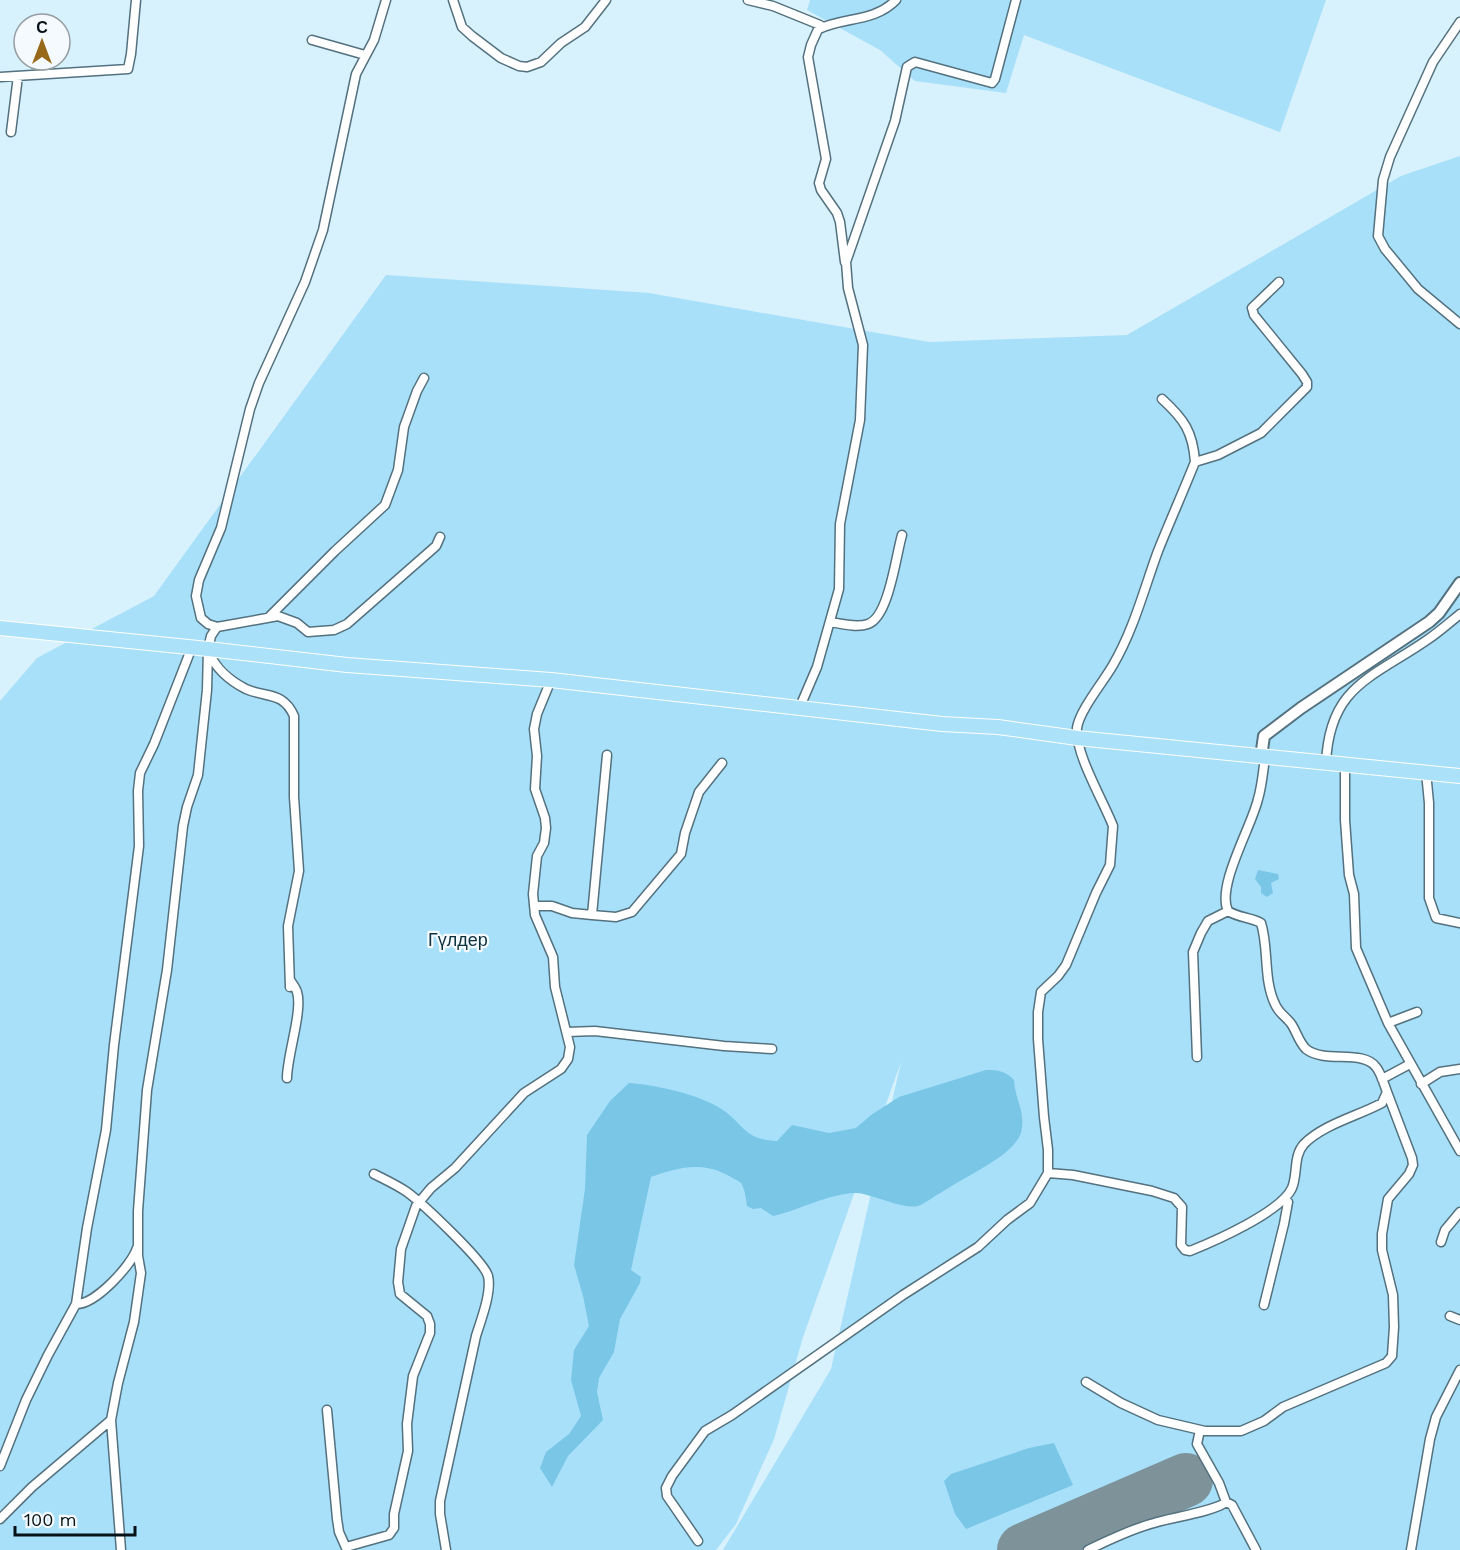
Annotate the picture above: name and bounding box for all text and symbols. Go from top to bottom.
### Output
north arrow [12,12,72,72]
text: С [36,18,48,37]
park label: Гүлдер [428,929,488,950]
scale bar [15,1499,135,1537]
text: 100 m [24,1509,77,1530]

